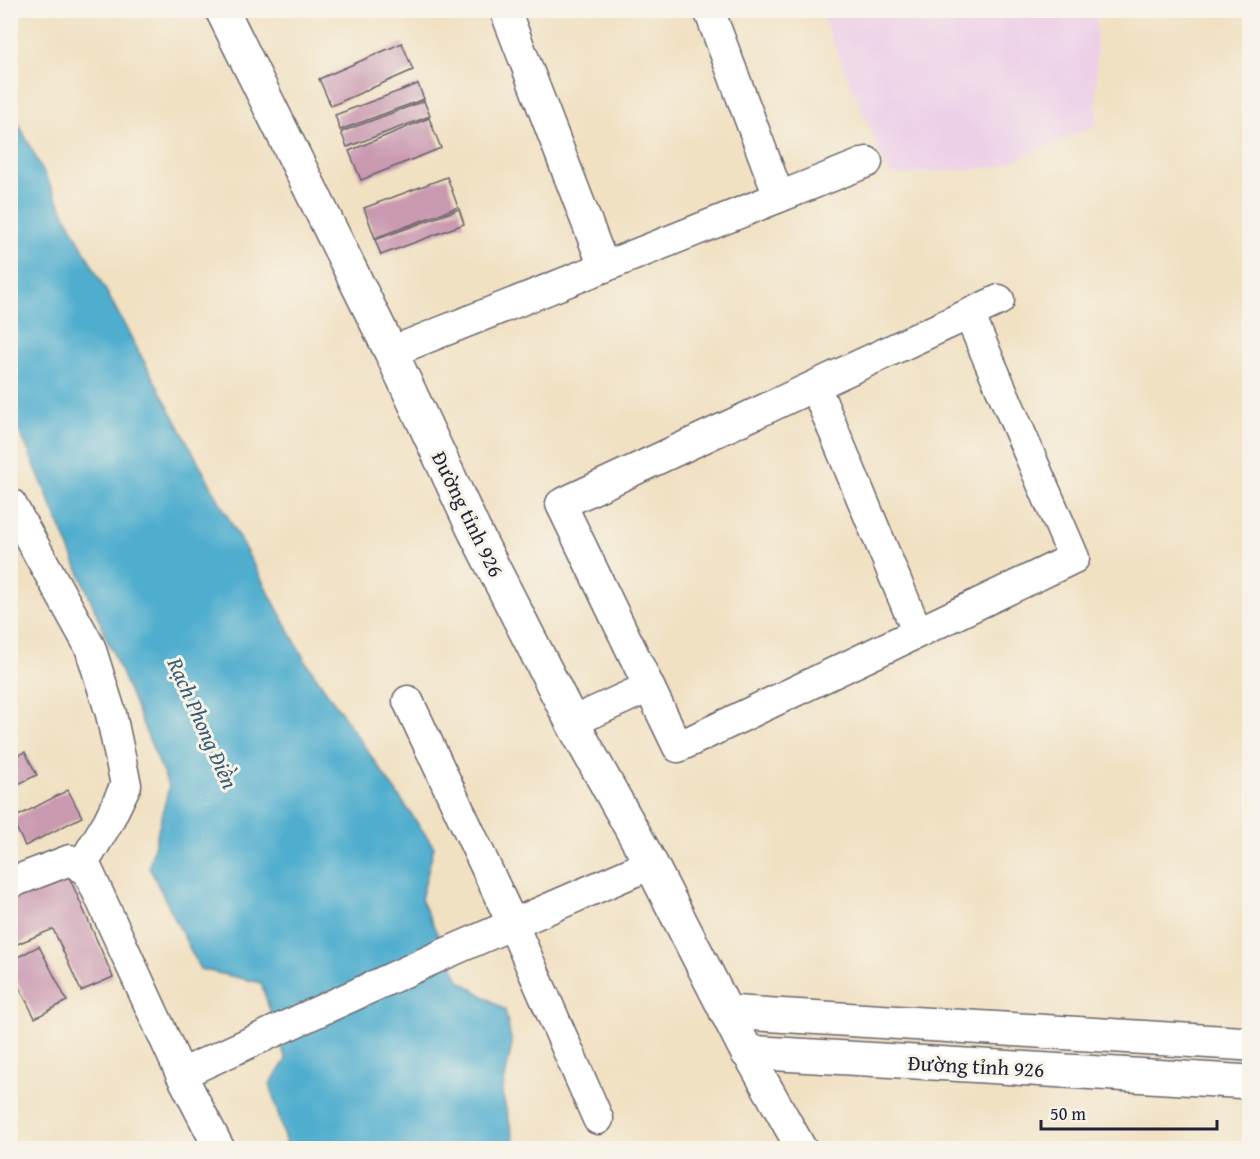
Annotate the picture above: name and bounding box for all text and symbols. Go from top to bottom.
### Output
street label: Đường tỉnh 926 [424,446,512,582]
water label: Rạch Phong Điền [159,651,246,794]
street label: Đường tỉnh 926 [907,1047,1045,1085]
scale bar [1041,1093,1216,1131]
text: 50 m [1050,1100,1086,1127]

